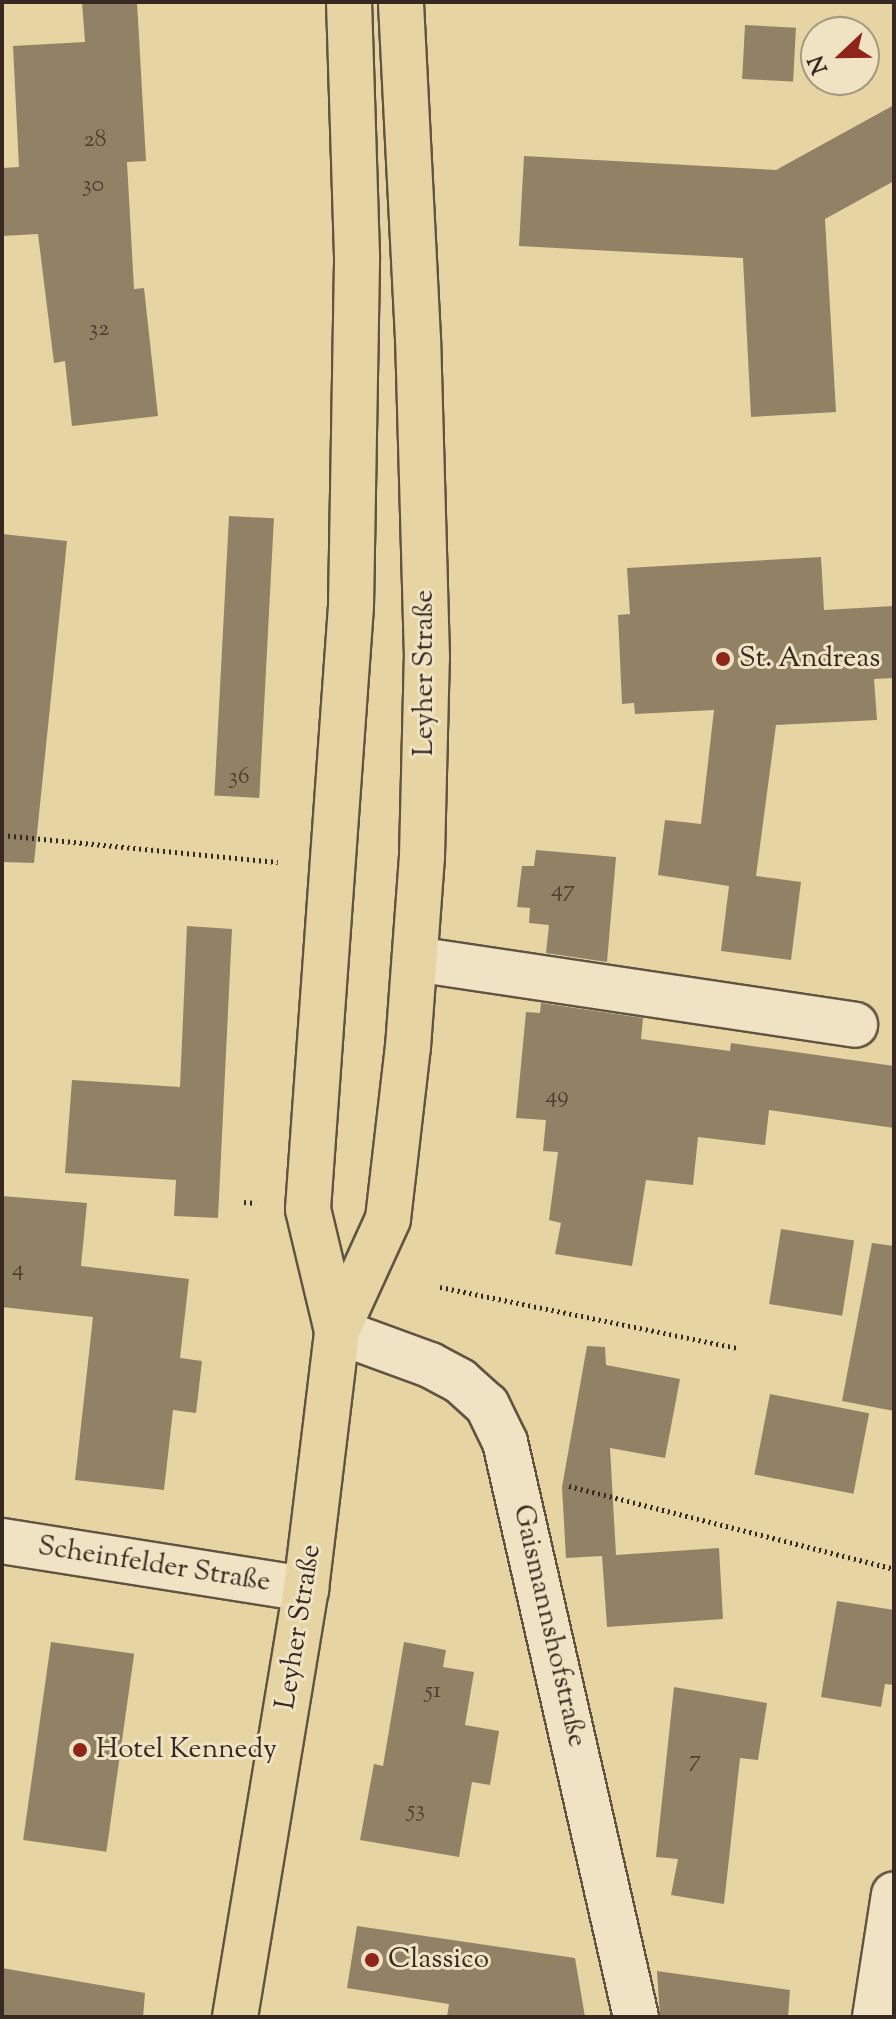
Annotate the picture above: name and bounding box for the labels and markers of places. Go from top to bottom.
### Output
place label: St. Andreas [739,642,880,676]
marker: St. Andreas [714,650,732,668]
place label: Hotel Kennedy [96,1733,277,1767]
marker: Hotel Kennedy [71,1741,89,1759]
place label: Classico [388,1943,489,1977]
marker: Classico [363,1951,381,1969]

